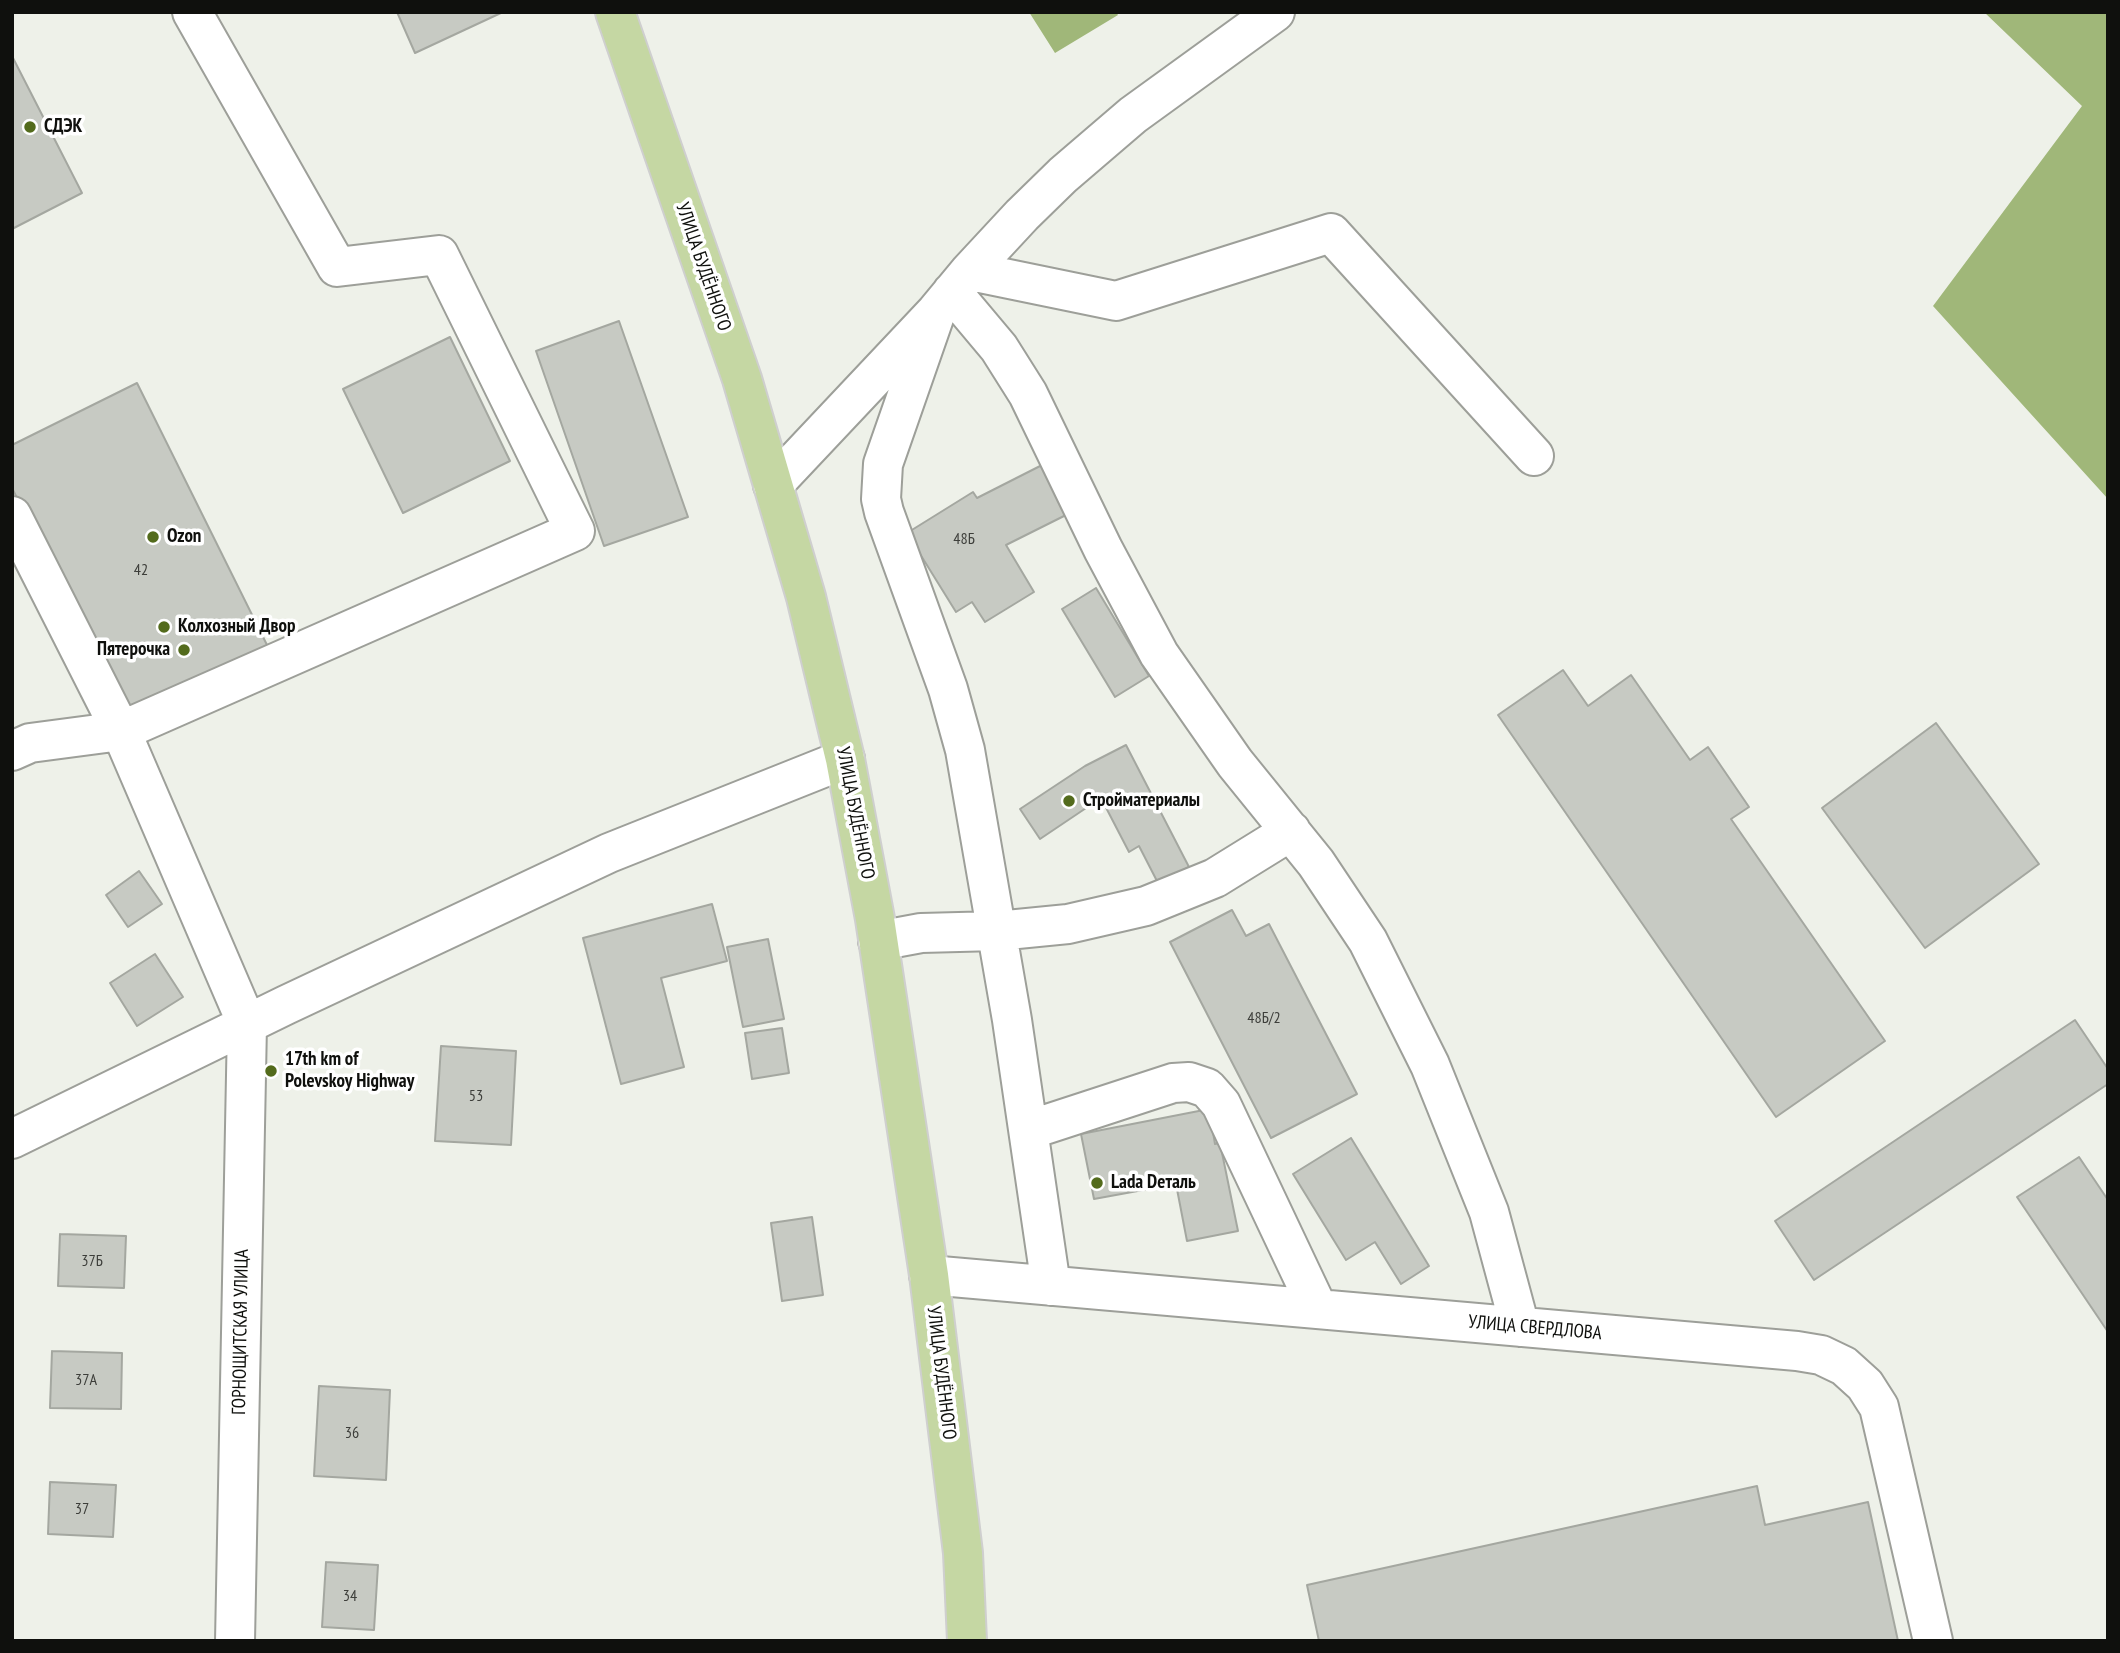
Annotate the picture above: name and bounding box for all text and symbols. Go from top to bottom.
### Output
place label: СДЭК [44,116,82,138]
marker: СДЭК [22,119,38,135]
street label: УЛИЦА БУДЁННОГО [670,200,736,334]
place label: Ozon [167,526,201,548]
marker: Ozon [145,529,161,545]
house number: 48Б [953,529,975,549]
house number: 42 [134,560,148,580]
place label: Колхозный Двор [178,616,295,638]
marker: Колхозный Двор [156,619,172,635]
place label: Пятерочка [97,639,170,661]
marker: Пятерочка [176,642,192,658]
street label: УЛИЦА БУДЁННОГО [831,745,879,881]
place label: Стройматериалы [1083,790,1200,812]
marker: Стройматериалы [1061,793,1077,809]
house number: 48Б/2 [1247,1008,1281,1028]
place label: 17th km of Polevskoy Highway [285,1049,414,1093]
marker: 17th km of Polevskoy Highway [263,1063,279,1079]
house number: 53 [469,1086,483,1106]
place label: Lada Dеталь [1111,1172,1196,1194]
marker: Lada Dеталь [1089,1175,1105,1191]
street label: ГОРНОЩИТСКАЯ УЛИЦА [228,1249,254,1415]
house number: 37Б [81,1251,103,1271]
street label: УЛИЦА БУДЁННОГО [922,1305,960,1441]
street label: УЛИЦА СВЕРДЛОВА [1467,1311,1603,1345]
house number: 37А [75,1370,97,1390]
house number: 36 [345,1423,359,1443]
house number: 37 [75,1499,89,1519]
house number: 34 [343,1586,357,1606]

